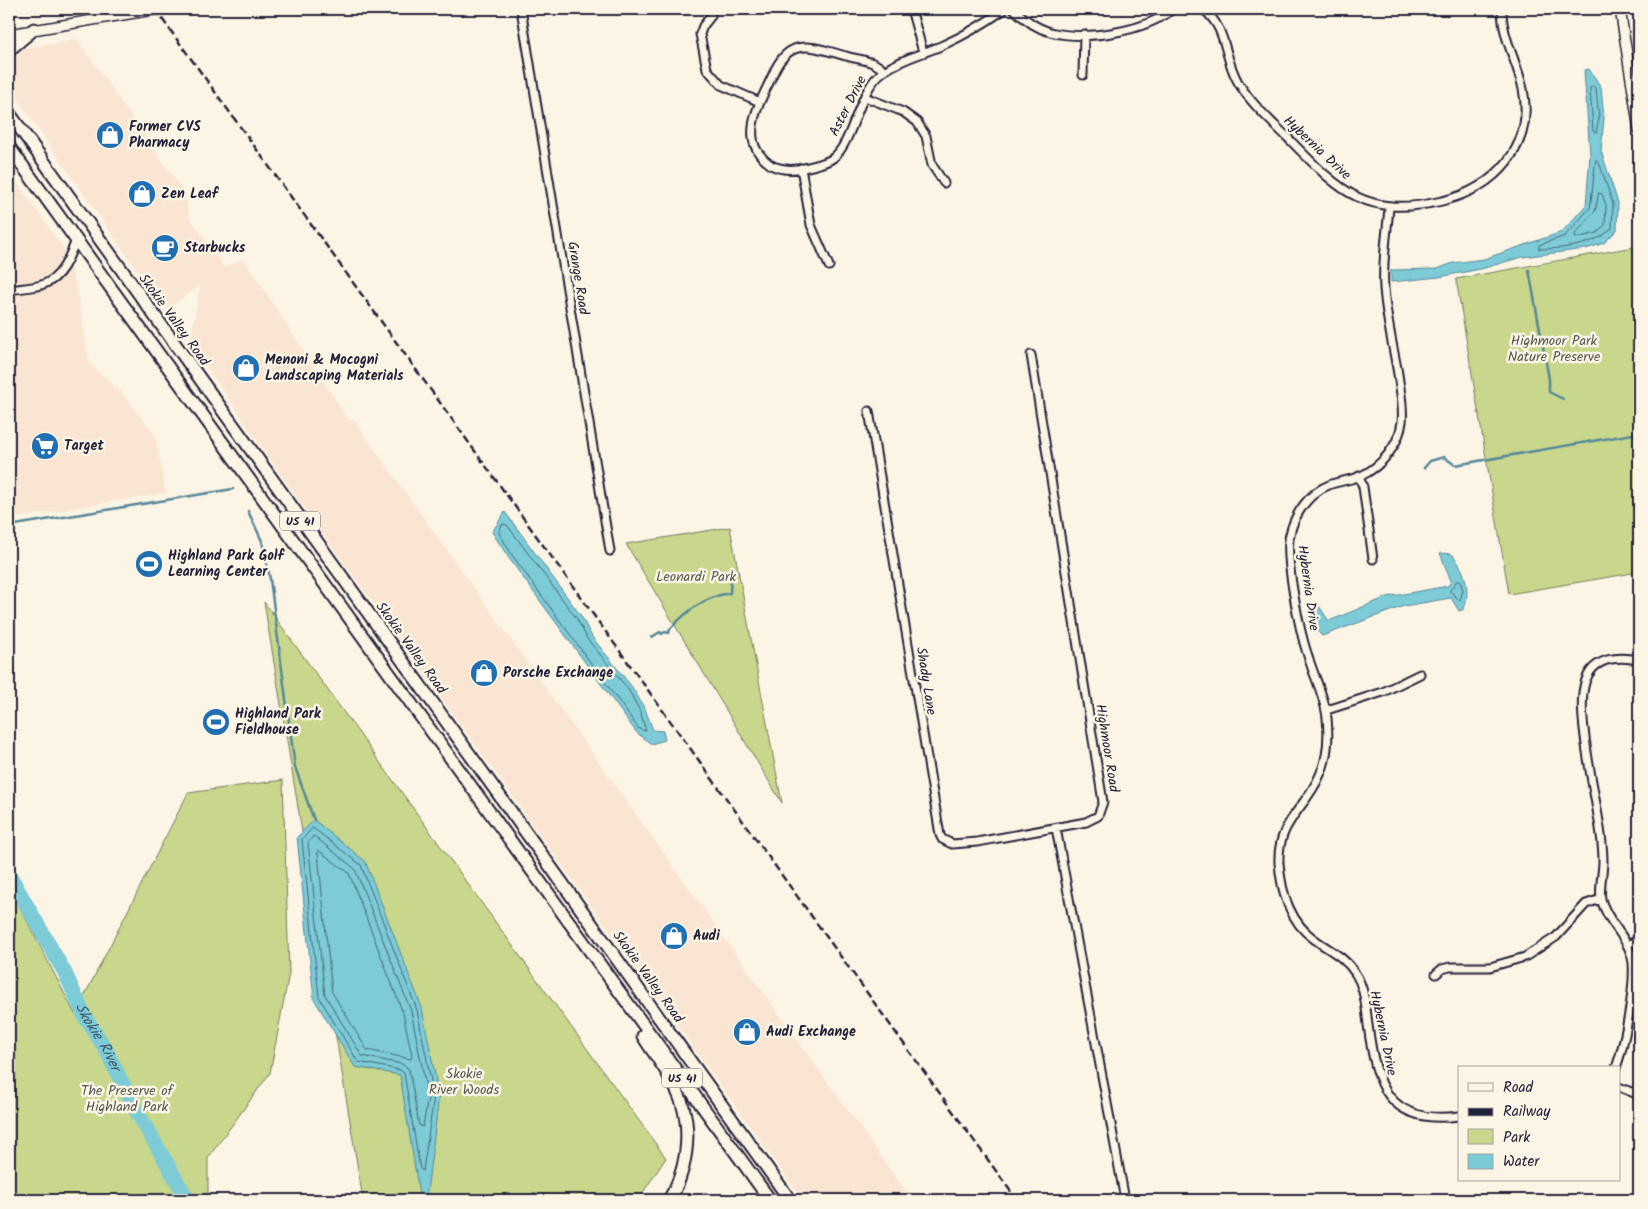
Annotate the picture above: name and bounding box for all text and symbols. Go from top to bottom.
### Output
street label: Aster Drive [823,71,873,140]
street label: Hybernia Drive [1278,110,1357,186]
place label: Former CVS Pharmacy [129,116,201,154]
shop icon: Former CVS Pharmacy [95,120,125,150]
shop icon: Zen Leaf [127,179,157,209]
place label: Zen Leaf [161,183,220,205]
cafe icon: Starbucks [150,233,180,263]
place label: Starbucks [184,237,246,259]
street label: Grange Road [561,240,595,317]
street label: Skokie Valley Road [133,269,216,372]
park label: Highmoor Park Nature Preserve [1508,330,1601,368]
place label: Menoni & Mocogni Landscaping Materials [265,349,404,387]
shop icon: Menoni & Mocogni Landscaping Materials [231,353,261,383]
supermarket icon: Target [30,431,60,461]
place label: Target [64,435,104,457]
road number: US 41 [280,512,320,530]
street label: Hybernia Drive [1291,544,1325,633]
place label: Highland Park Golf Learning Center [168,545,286,583]
sports icon: Highland Park Golf Learning Center [134,549,164,579]
park label: Leonardi Park [656,566,737,588]
street label: Skokie Valley Road [370,597,453,700]
street label: Shady Lane [910,645,942,717]
shop icon: Porsche Exchange [469,658,499,688]
place label: Porsche Exchange [503,662,613,684]
street label: Highmoor Road [1089,702,1125,795]
place label: Highland Park Fieldhouse [235,703,322,741]
sports icon: Highland Park Fieldhouse [201,707,231,737]
shop icon: Audi [659,921,689,951]
place label: Audi [693,925,720,947]
street label: Skokie Valley Road [607,926,690,1029]
street label: Hybernia Drive [1363,988,1403,1078]
water label: Skokie River [68,999,128,1078]
shop icon: Audi Exchange [732,1017,762,1047]
place label: Audi Exchange [766,1021,856,1043]
park label: Skokie River Woods [429,1063,499,1101]
legend [1458,1066,1620,1182]
road number: US 41 [662,1068,702,1088]
text: Road [1503,1076,1534,1100]
park label: The Preserve of Highland Park [81,1080,175,1118]
text: Railway [1503,1100,1551,1124]
text: Park [1503,1126,1531,1150]
text: Water [1503,1150,1540,1174]

